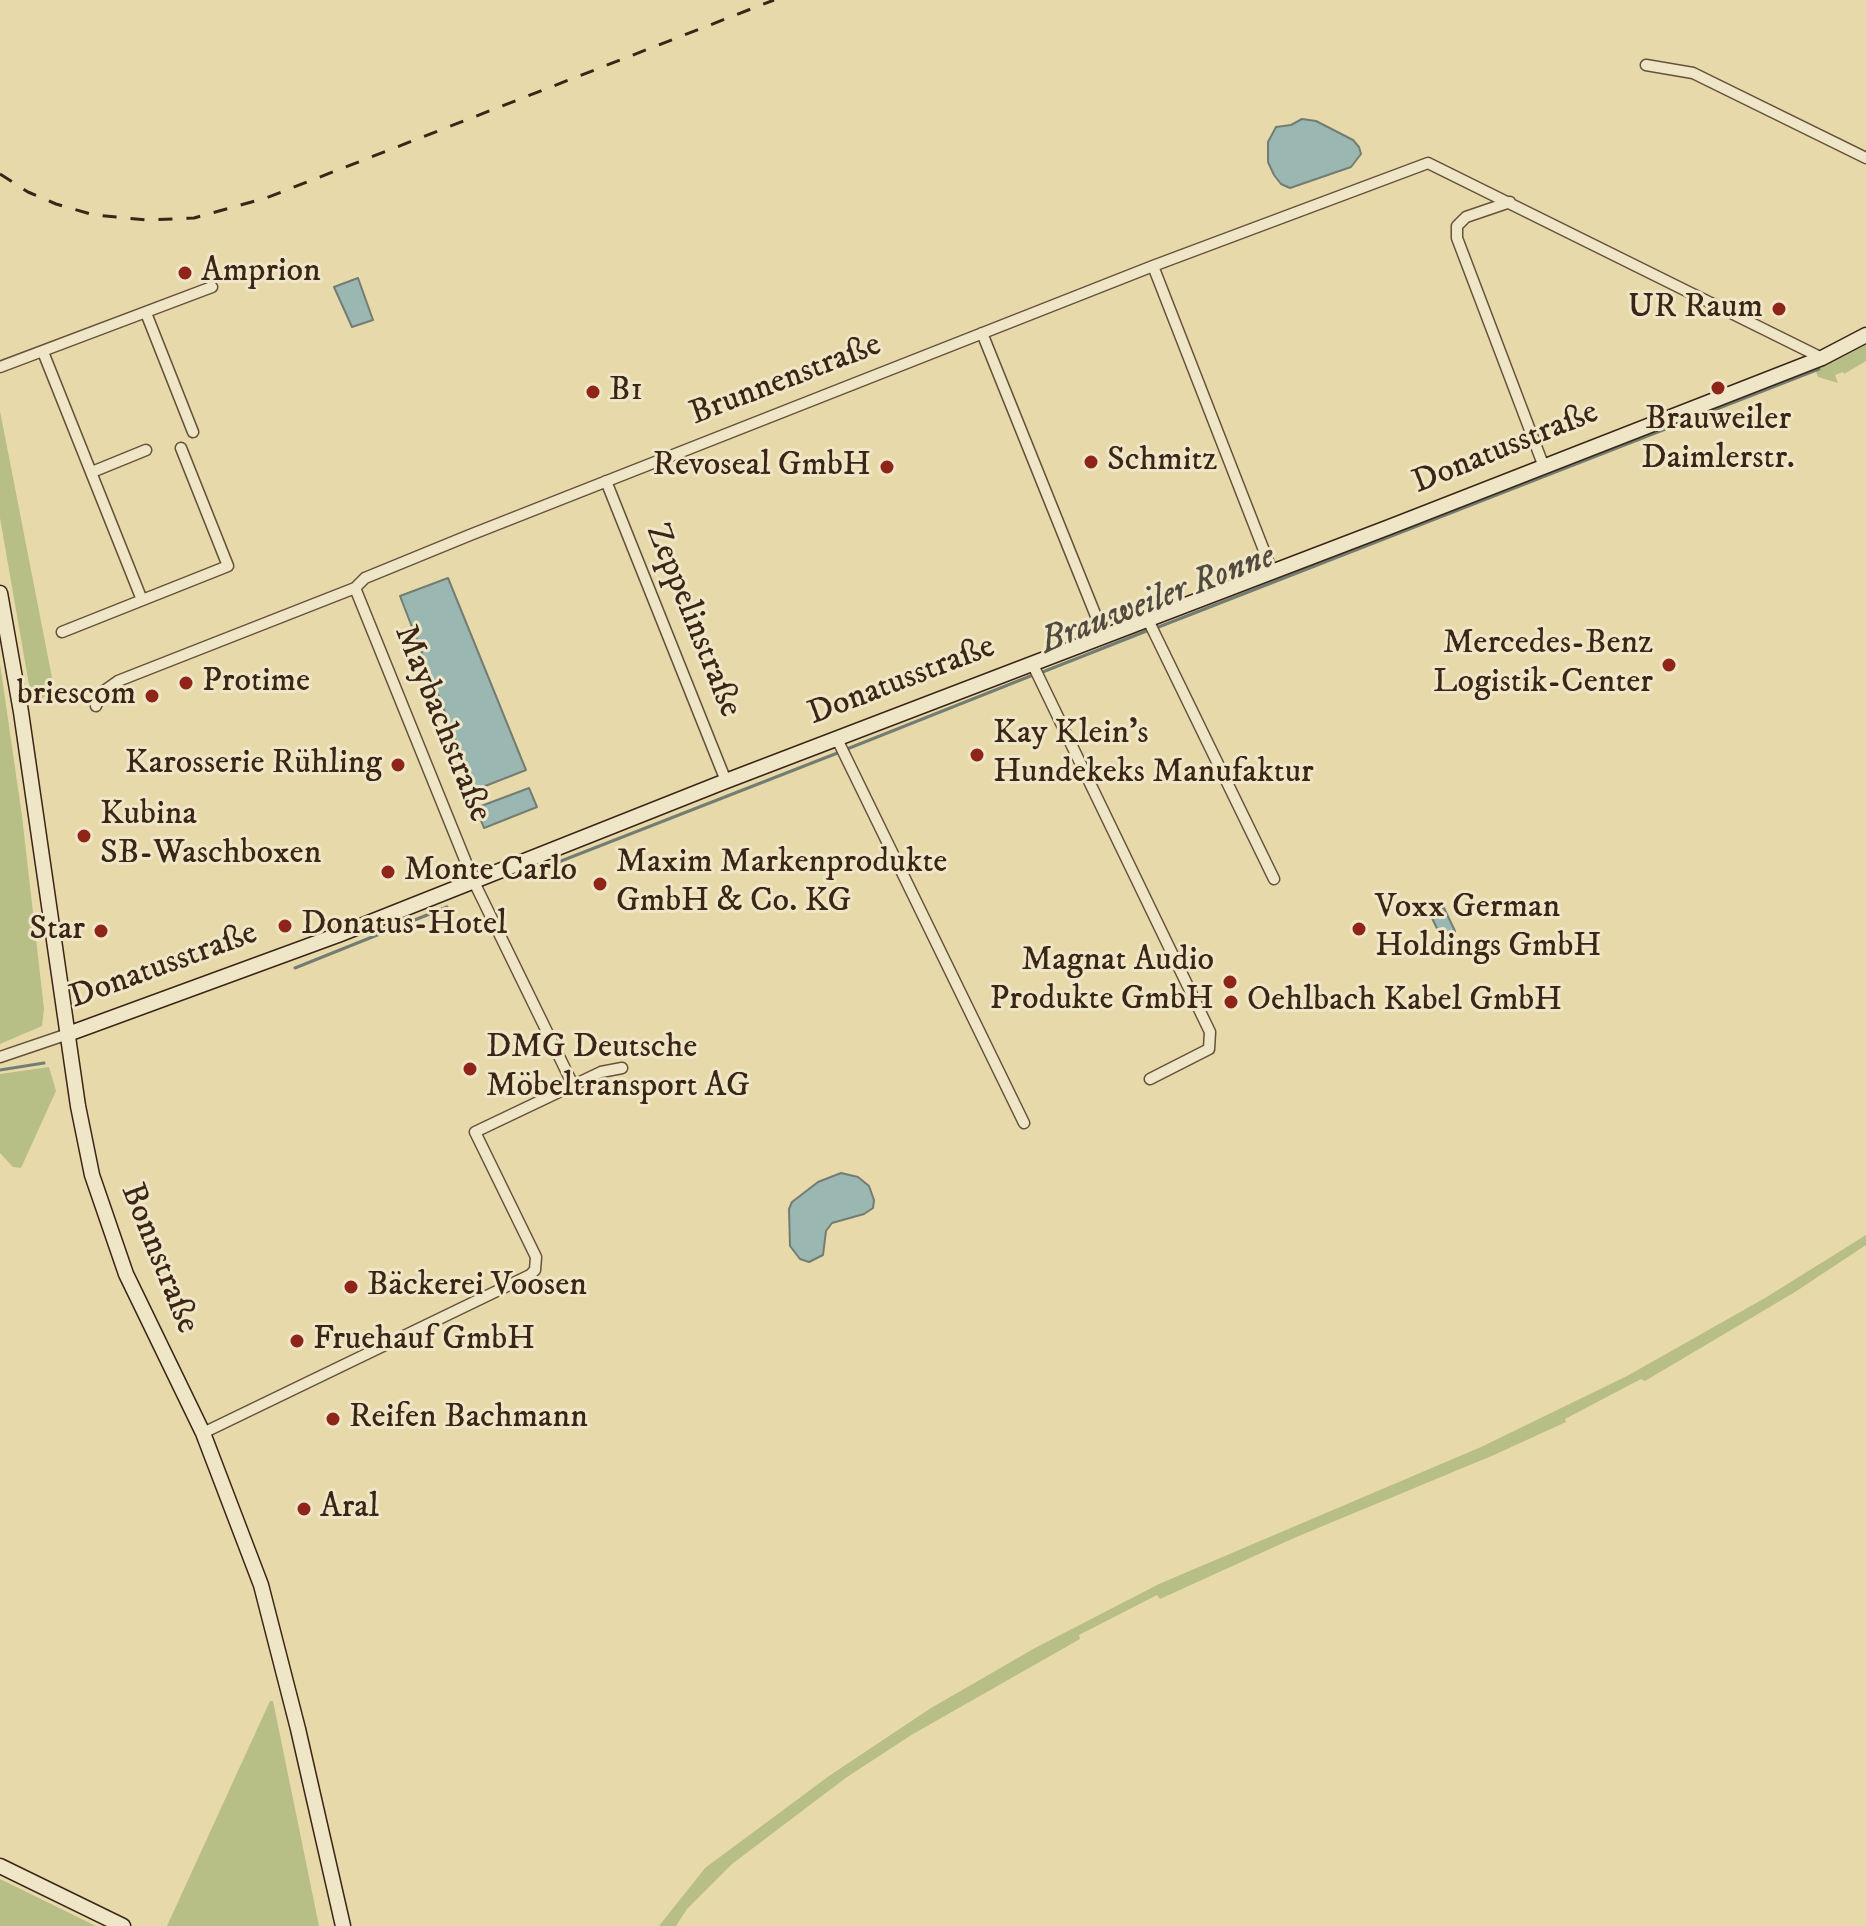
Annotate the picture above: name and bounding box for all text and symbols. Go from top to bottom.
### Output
place label: Amprion [201,253,321,293]
marker: Amprion [176,264,194,282]
place label: UR Raum [1628,289,1763,329]
marker: UR Raum [1770,300,1788,318]
street label: Brunnenstraße [685,326,887,436]
place label: B1 [609,372,643,412]
marker: Brauweiler Daimlerstr. [1709,379,1727,397]
marker: B1 [584,383,602,401]
street label: Donatusstraße [1407,393,1605,505]
place label: Brauweiler Daimlerstr. [1641,401,1795,480]
place label: Schmitz [1107,442,1217,482]
place label: Revoseal GmbH [653,447,871,487]
marker: Schmitz [1082,453,1100,471]
marker: Revoseal GmbH [878,458,896,476]
street label: Zeppelinstraße [635,518,749,724]
water label: Brauweiler Ronne [1035,537,1281,665]
street label: Maybachstraße [383,620,499,828]
place label: Mercedes-Benz Logistik-Center [1433,625,1653,704]
street label: Donatusstraße [803,628,1001,736]
marker: Mercedes-Benz Logistik-Center [1660,656,1678,674]
place label: Protime [202,663,310,703]
marker: Protime [177,674,195,692]
place label: briescom [17,676,136,716]
marker: briescom [143,687,161,705]
place label: Kay Klein's Hundekeks Manufaktur [993,715,1314,794]
place label: Karosserie Rühling [125,745,382,785]
marker: Kay Klein's Hundekeks Manufaktur [968,746,986,764]
marker: Karosserie Rühling [389,756,407,774]
place label: Kubina SB-Waschboxen [100,796,321,876]
marker: Kubina SB-Waschboxen [75,827,93,845]
place label: Maxim Markenprodukte GmbH & Co. KG [616,844,947,924]
place label: Monte Carlo [404,852,577,892]
marker: Monte Carlo [379,863,397,881]
marker: Maxim Markenprodukte GmbH & Co. KG [591,875,609,893]
place label: Voxx German Holdings GmbH [1375,889,1602,968]
place label: Donatus-Hotel [301,906,507,946]
place label: Star [29,911,85,951]
street label: Donatusstraße [65,914,263,1020]
marker: Donatus-Hotel [276,917,294,935]
marker: Voxx German Holdings GmbH [1350,920,1368,938]
marker: Star [92,922,110,940]
place label: Magnat Audio Produkte GmbH [989,942,1214,1022]
marker: Magnat Audio Produkte GmbH [1221,973,1239,991]
place label: Oehlbach Kabel GmbH [1247,982,1562,1022]
marker: Oehlbach Kabel GmbH [1222,993,1240,1011]
place label: DMG Deutsche Möbeltransport AG [486,1029,750,1108]
marker: DMG Deutsche Möbeltransport AG [461,1060,479,1078]
street label: Bonnstraße [110,1178,206,1340]
place label: Bäckerei Voosen [367,1267,587,1307]
marker: Bäckerei Voosen [342,1278,360,1296]
place label: Fruehauf GmbH [313,1321,535,1361]
marker: Fruehauf GmbH [288,1332,306,1350]
place label: Reifen Bachmann [349,1399,588,1439]
marker: Reifen Bachmann [324,1410,342,1428]
place label: Aral [320,1489,379,1529]
marker: Aral [295,1500,313,1518]

